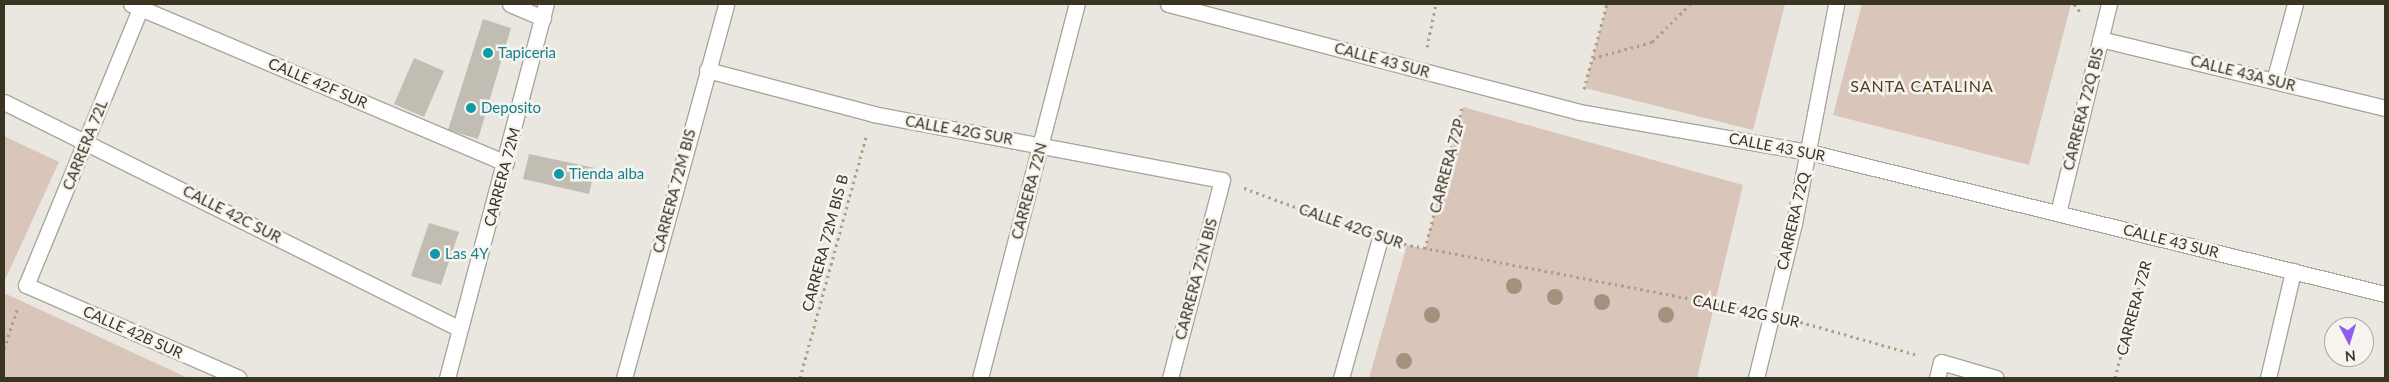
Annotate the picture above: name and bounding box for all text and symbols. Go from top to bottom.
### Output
street label: CALLE 43 SUR [1332,39,1432,81]
place label: Tapiceria [498,44,556,62]
street label: CARRERA 72Q BIS [2059,46,2107,172]
marker: Tapiceria [482,47,494,59]
street label: CALLE 43A SUR [2188,51,2298,95]
street label: CALLE 42F SUR [266,54,370,112]
district label: SANTA CATALINA [1848,76,1996,96]
street label: CARRERA 72L [59,97,111,193]
place label: Deposito [481,99,541,117]
marker: Deposito [465,102,477,114]
street label: CALLE 42G SUR [904,112,1014,148]
street label: CARRERA 72P [1426,117,1468,215]
street label: CARRERA 72M [480,125,524,229]
street label: CARRERA 72M BIS [649,127,699,255]
street label: CALLE 43 SUR [1727,129,1827,165]
street label: CARRERA 72N [1007,140,1051,242]
place label: Tienda alba [569,165,644,183]
marker: Tienda alba [553,168,565,180]
street label: CARRERA 72Q [1773,170,1813,272]
street label: CARRERA 72M BIS B [798,172,852,314]
street label: CALLE 42C SUR [180,181,284,247]
street label: CALLE 42G SUR [1297,200,1405,252]
street label: CARRERA 72N BIS [1171,216,1221,342]
street label: CALLE 43 SUR [2121,220,2221,262]
place label: Las 4Y [445,245,489,263]
marker: Las 4Y [429,248,441,260]
street label: CARRERA 72R [2113,258,2155,358]
street label: CALLE 42G SUR [1691,291,1801,331]
street label: CALLE 42B SUR [80,302,186,362]
north arrow [2324,317,2374,367]
text: N [2344,348,2356,365]

